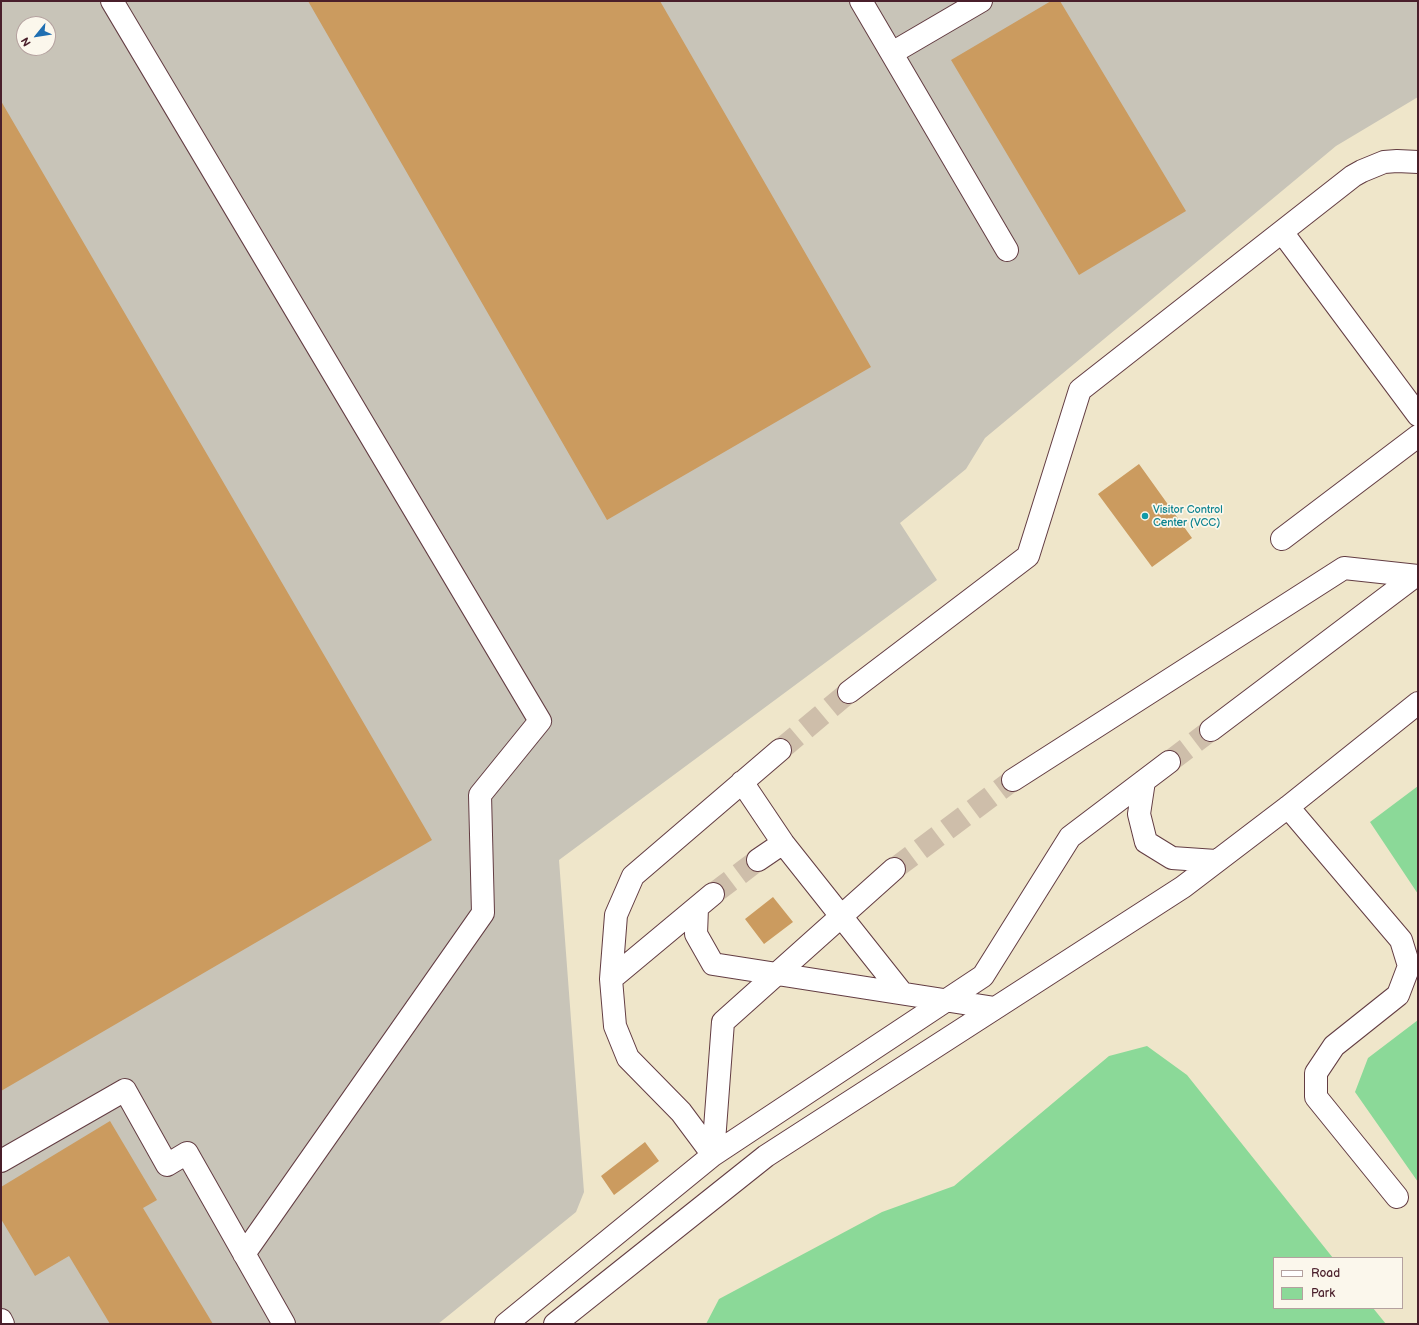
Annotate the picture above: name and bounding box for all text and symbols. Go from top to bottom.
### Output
north arrow [16,16,56,56]
text: N [18,35,34,49]
place label: Visitor Control Center (VCC) [1153,503,1223,529]
marker: Visitor Control Center (VCC) [1140,511,1150,521]
legend [1273,1257,1403,1309]
text: Road [1311,1266,1340,1281]
text: Park [1311,1286,1335,1301]

